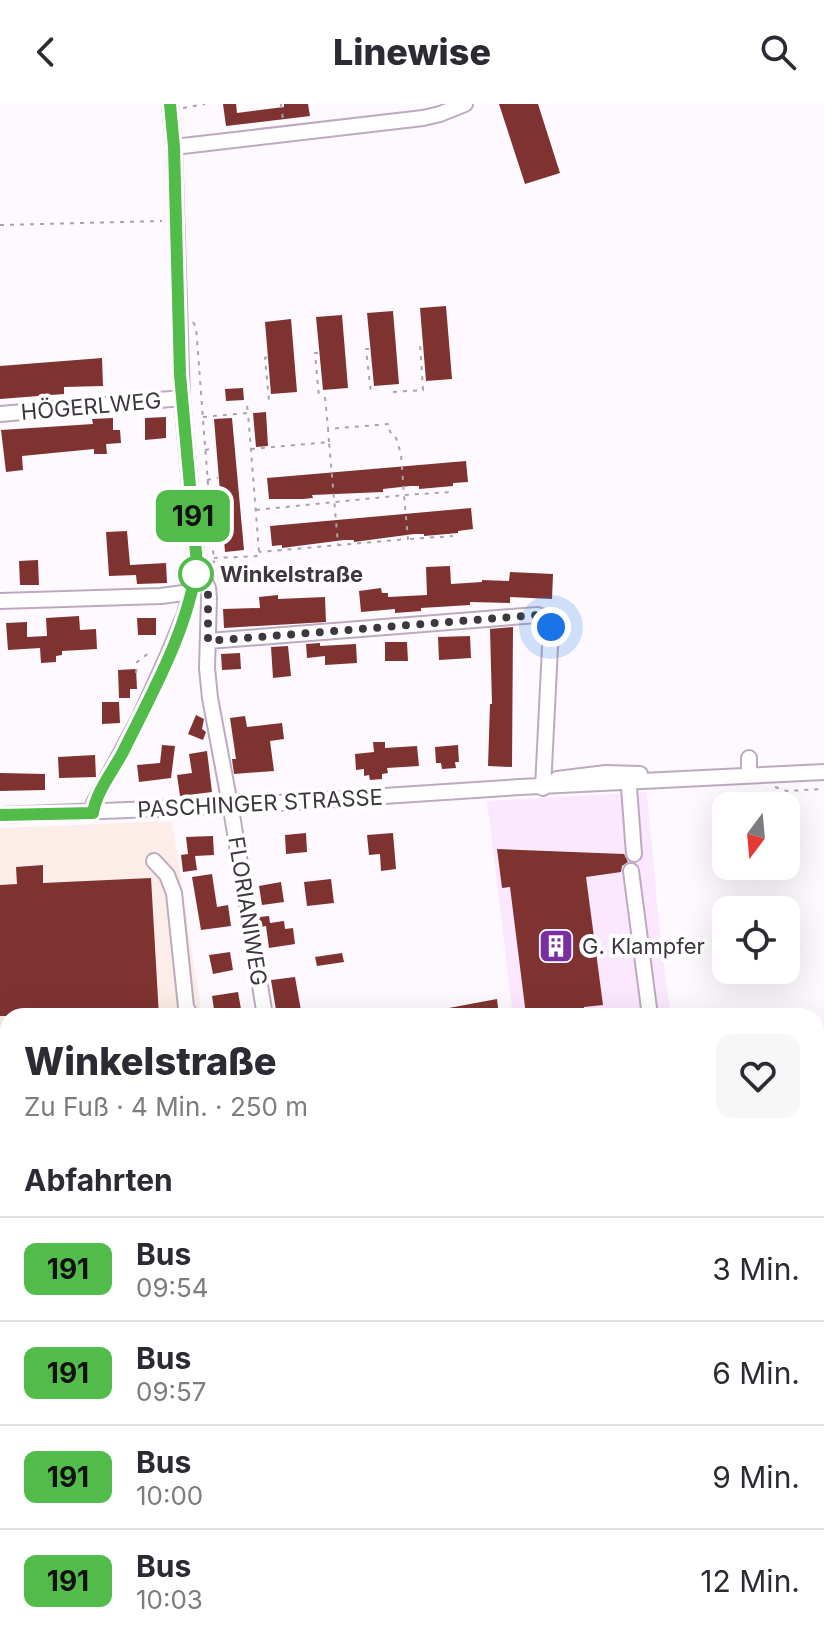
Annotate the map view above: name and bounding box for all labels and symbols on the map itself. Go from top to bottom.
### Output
street label: HÖGERLWEG [20,387,162,425]
line badge: 191 [147,490,239,542]
marker: Winkelstraße [179,557,213,591]
place label: Winkelstraße [220,561,363,587]
your location [531,607,571,647]
street label: PASCHINGER STRASSE [137,784,383,822]
north arrow [712,792,800,880]
street label: FLORIANIWEG [223,835,273,987]
building icon: G. Klampfer [537,927,575,965]
place label: G. Klampfer [582,933,705,959]

